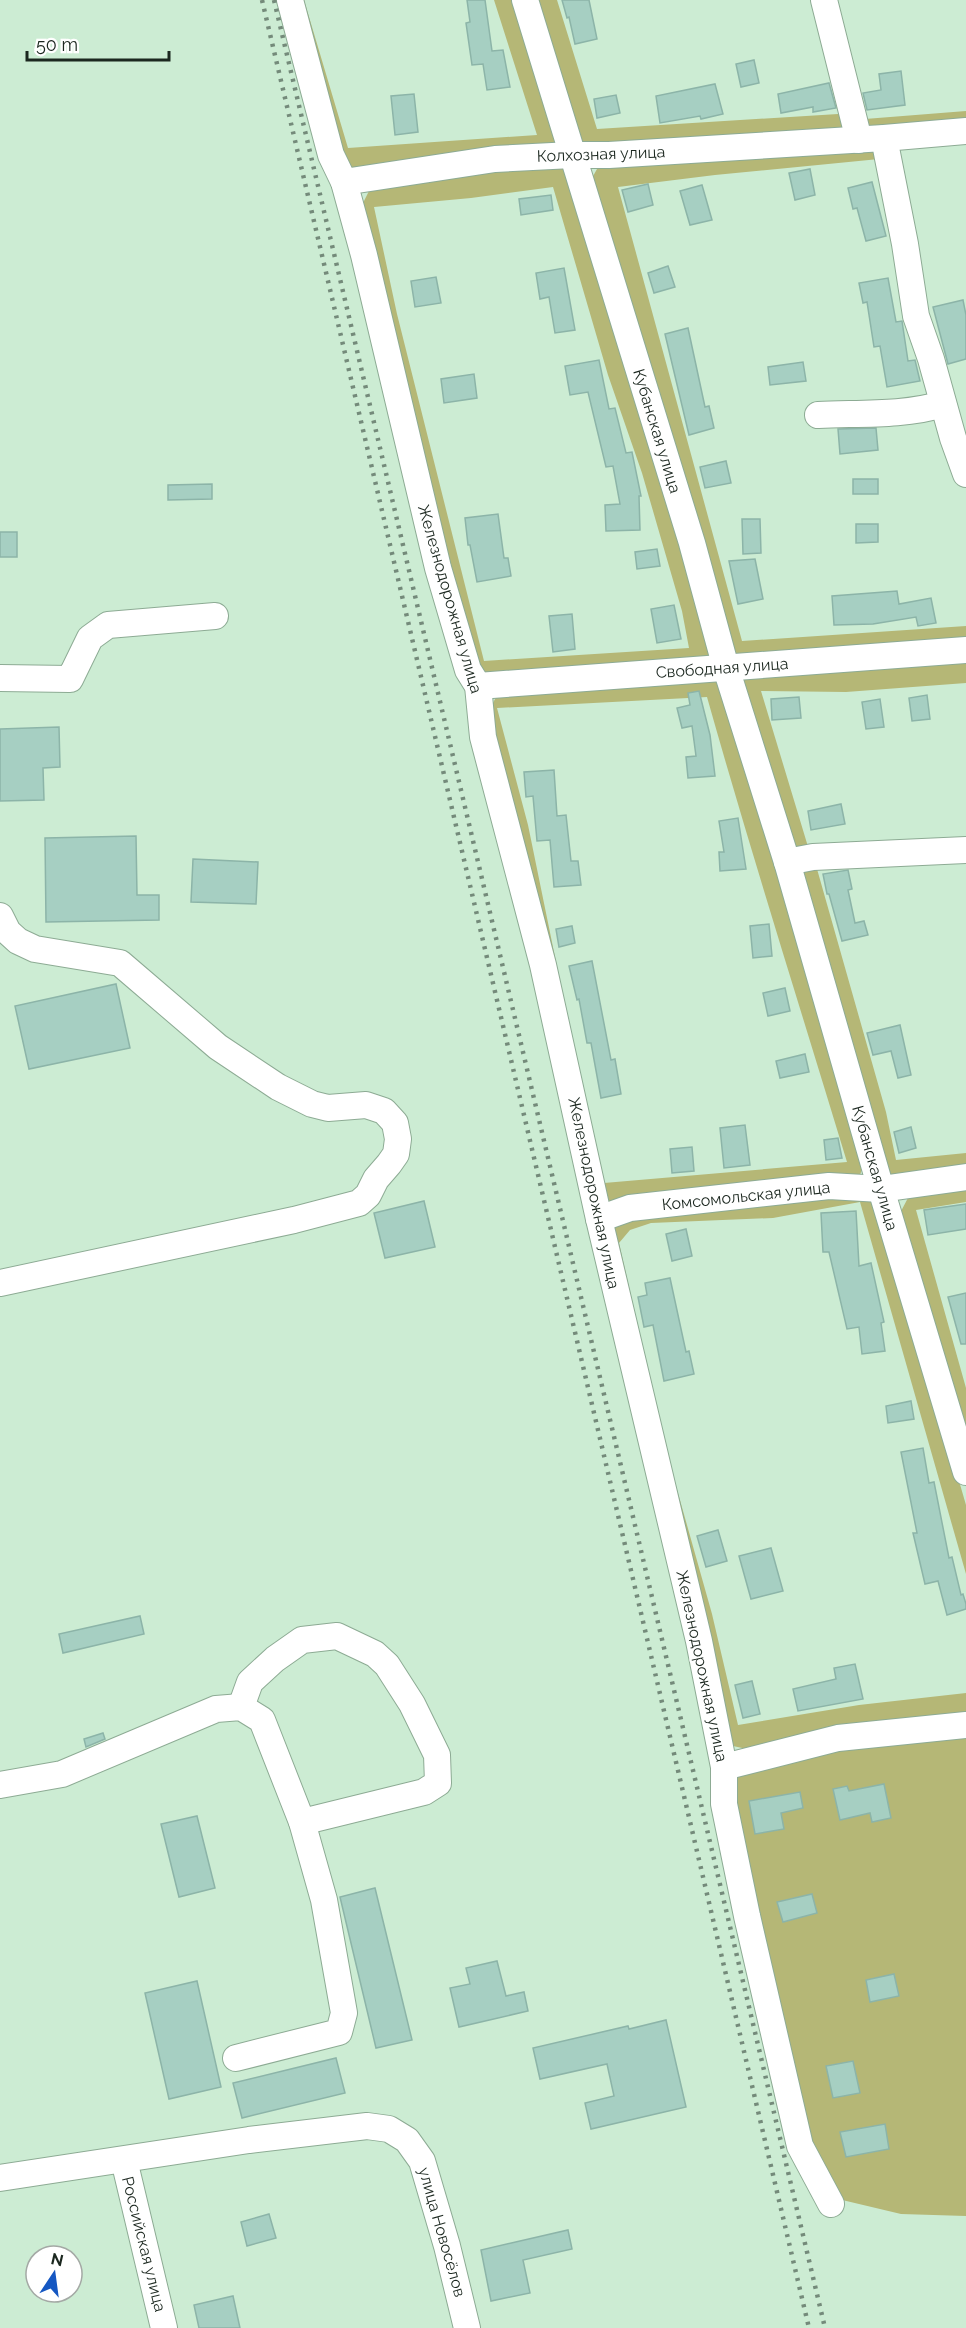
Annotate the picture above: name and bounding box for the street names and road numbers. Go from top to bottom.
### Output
street label: Колхозная улица [536,142,666,166]
street label: Кубанская улица [629,367,685,495]
street label: Железнодорожная улица [414,502,486,696]
street label: Свободная улица [655,654,789,682]
street label: Железнодорожная улица [564,1095,624,1291]
street label: Кубанская улица [848,1103,902,1233]
street label: Комсомольская улица [661,1178,831,1214]
street label: Железнодорожная улица [672,1568,732,1764]
street label: улица Новосёлов [414,2165,470,2299]
street label: Российская улица [118,2174,170,2314]

